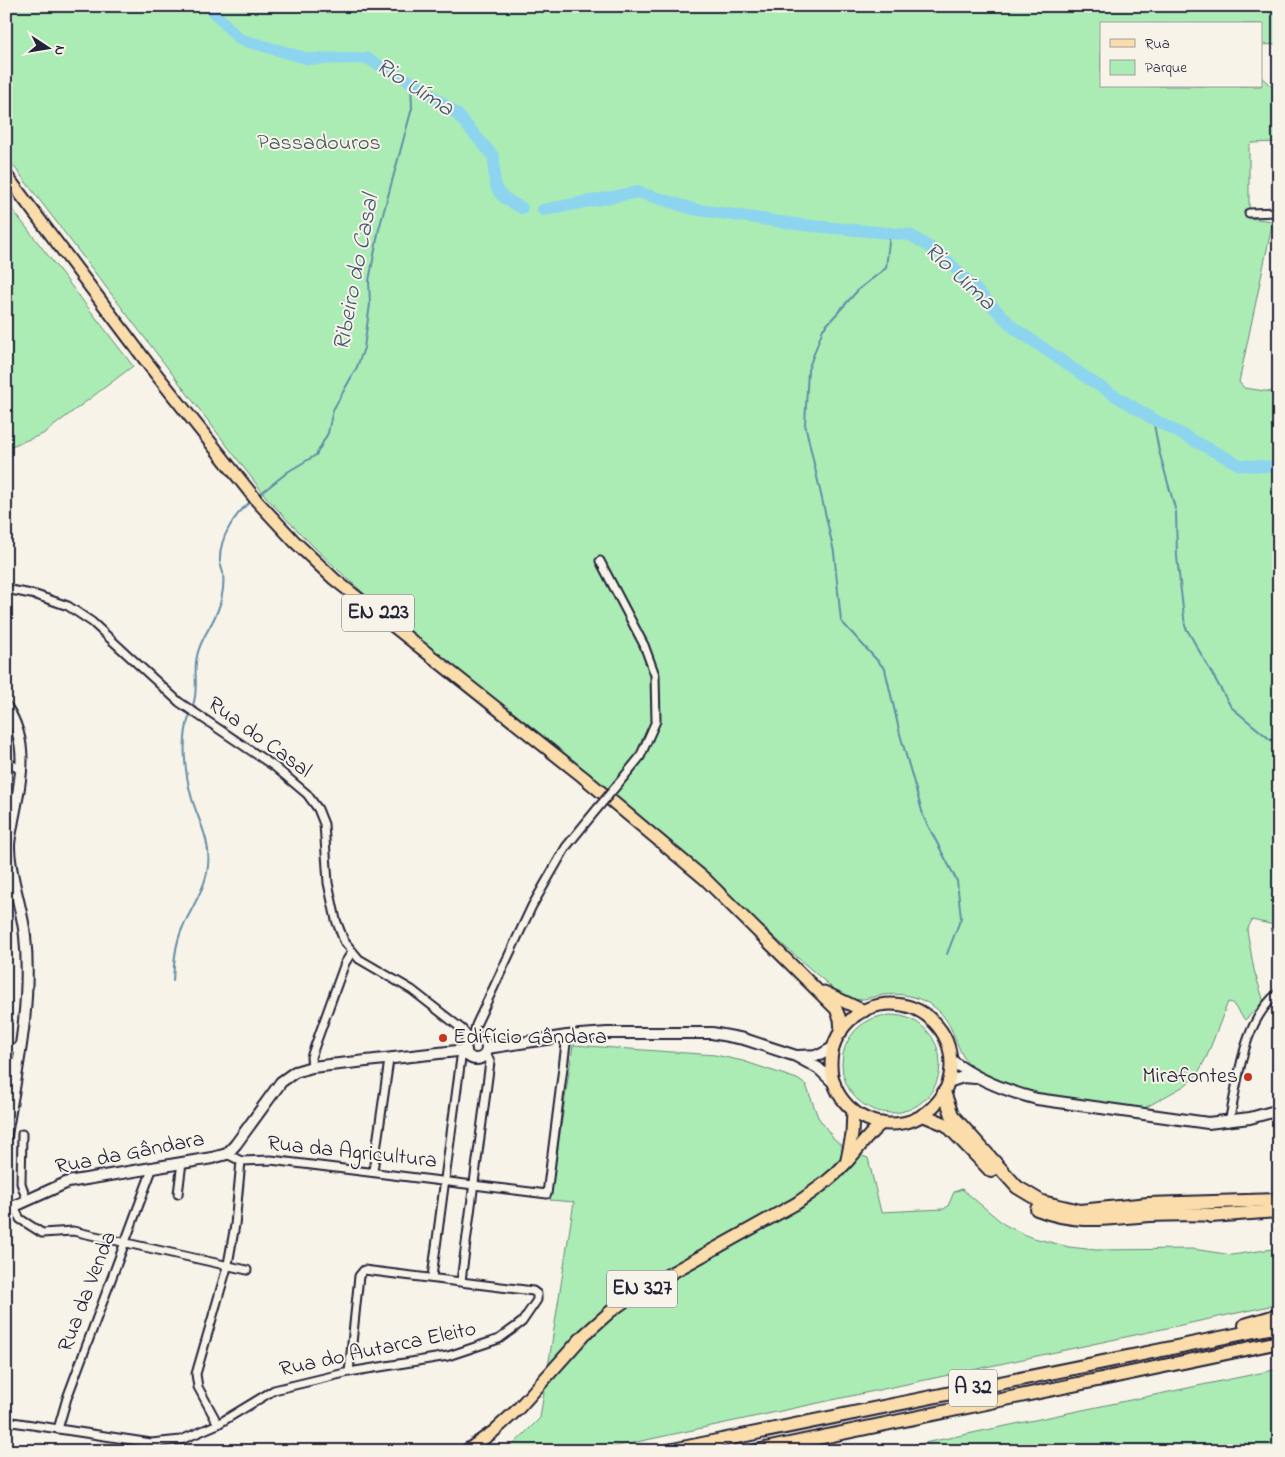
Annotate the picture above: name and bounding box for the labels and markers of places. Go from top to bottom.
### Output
place label: Edifício Gândara [453,1022,607,1054]
marker: Edifício Gândara [437,1032,449,1044]
place label: Mirafontes [1142,1061,1238,1093]
marker: Mirafontes [1242,1071,1254,1083]

